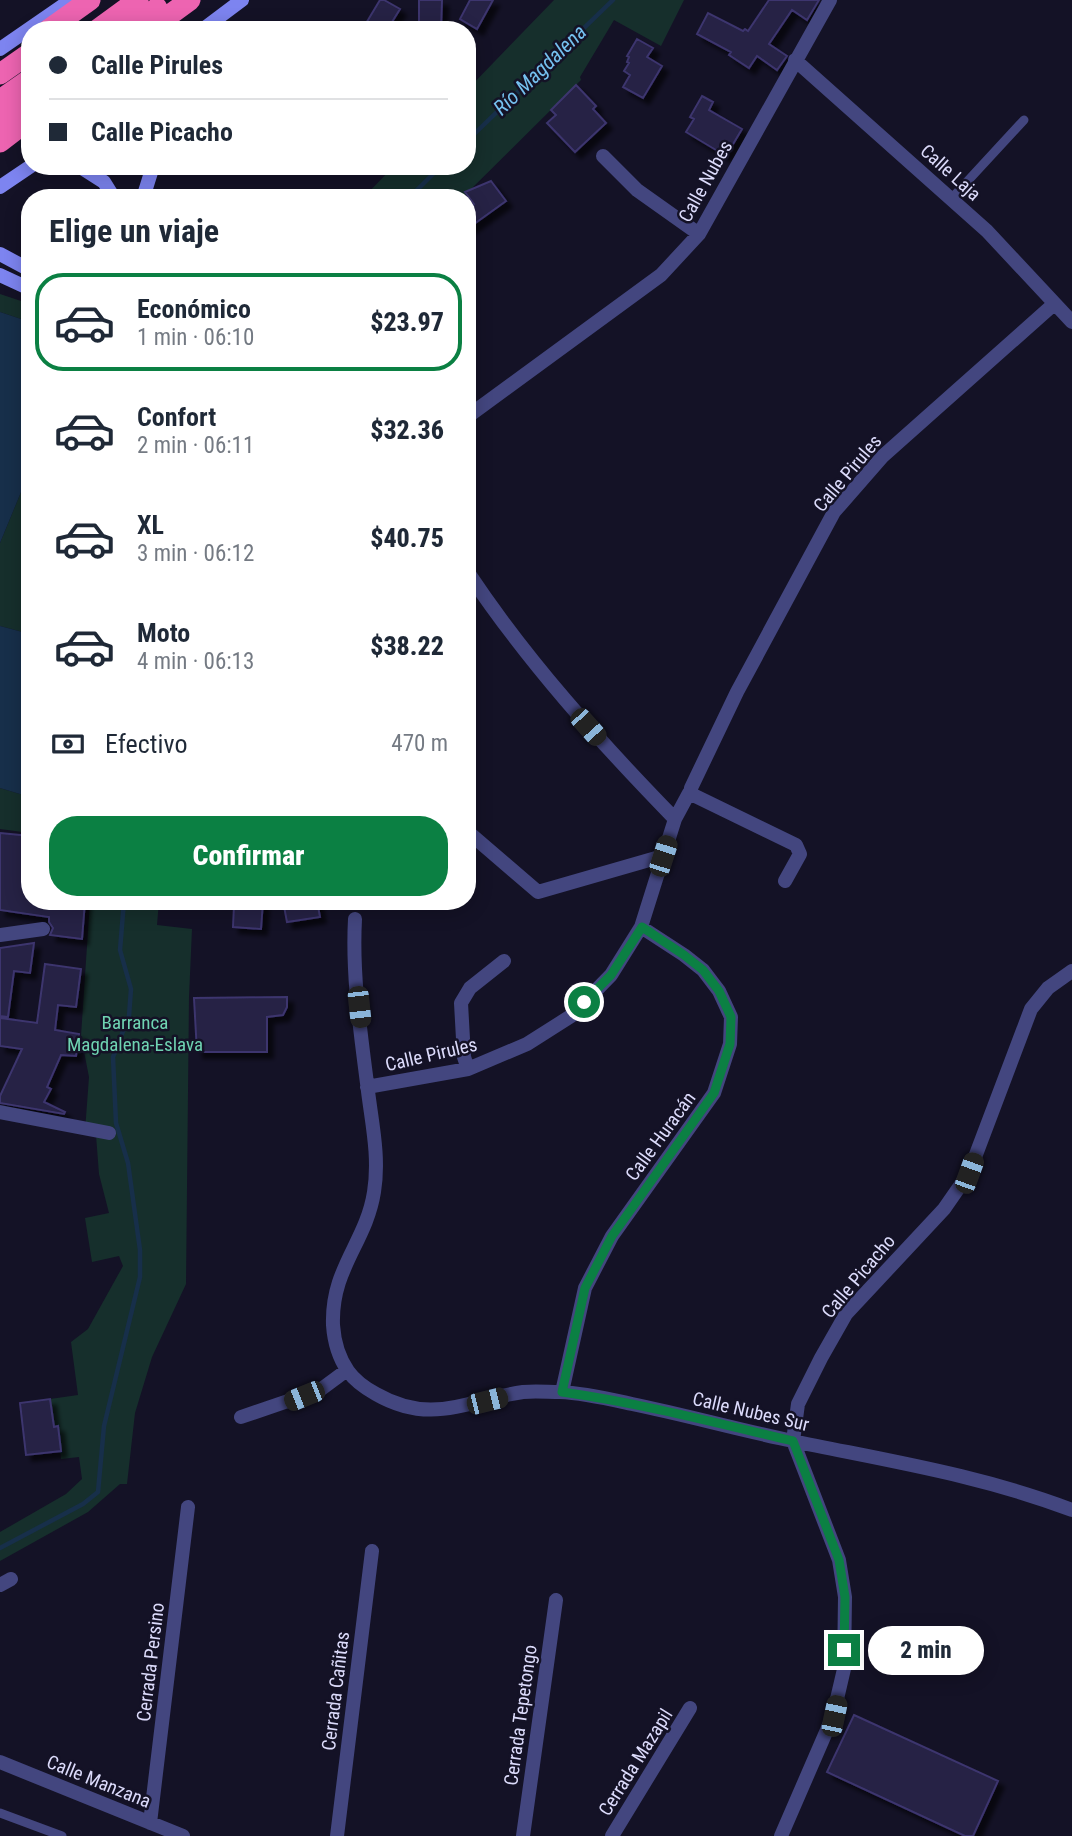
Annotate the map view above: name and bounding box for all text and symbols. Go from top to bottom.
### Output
water label: Río Magdalena [489,20,591,120]
text: Calle Pirules [91,50,223,80]
text: Calle Picacho [91,117,233,147]
street label: Calle Nubes [674,136,737,226]
street label: Calle Laja [916,139,986,205]
text: Elige un viaje [49,212,219,250]
icon: car [53,291,116,354]
text: Económico [137,294,251,324]
text: $23.97 [370,307,444,337]
text: 1 min · 06:10 [137,324,254,351]
icon: car [53,399,116,462]
text: Confort [137,402,216,432]
text: $32.36 [370,415,444,445]
street label: Calle Pirules [808,430,886,517]
text: 2 min · 06:11 [137,432,254,459]
icon: car [53,507,116,570]
text: XL [137,510,164,540]
text: $40.75 [370,523,444,553]
text: 3 min · 06:12 [137,540,254,567]
icon: car [53,615,116,678]
text: Moto [137,618,190,648]
text: $38.22 [370,631,444,661]
text: 4 min · 06:13 [137,648,254,675]
car [567,704,610,750]
icon: cash [49,725,87,763]
text: Efectivo [105,729,187,759]
text: 470 m [391,730,448,757]
button: Confirmar [49,816,448,896]
car [647,833,680,879]
car [347,985,372,1029]
route start [568,986,600,1018]
park label: Barranca Magdalena-Eslava [67,1011,203,1056]
street label: Calle Pirules [383,1033,479,1076]
street label: Calle Huracán [620,1087,700,1185]
car [952,1150,987,1196]
street label: Calle Picacho [817,1230,900,1323]
car [281,1378,328,1414]
car [465,1386,510,1416]
street label: Calle Nubes Sur [690,1387,812,1436]
street label: Cerrada Persino [132,1601,169,1723]
callout: 2 min [868,1626,984,1674]
street label: Cerrada Cañitas [317,1630,354,1752]
route end [828,1634,860,1666]
text: 2 min [900,1637,952,1664]
street label: Cerrada Tepetongo [499,1643,542,1787]
car [820,1693,849,1739]
street label: Cerrada Mazapil [593,1704,677,1820]
street label: Calle Manzana [43,1750,154,1813]

